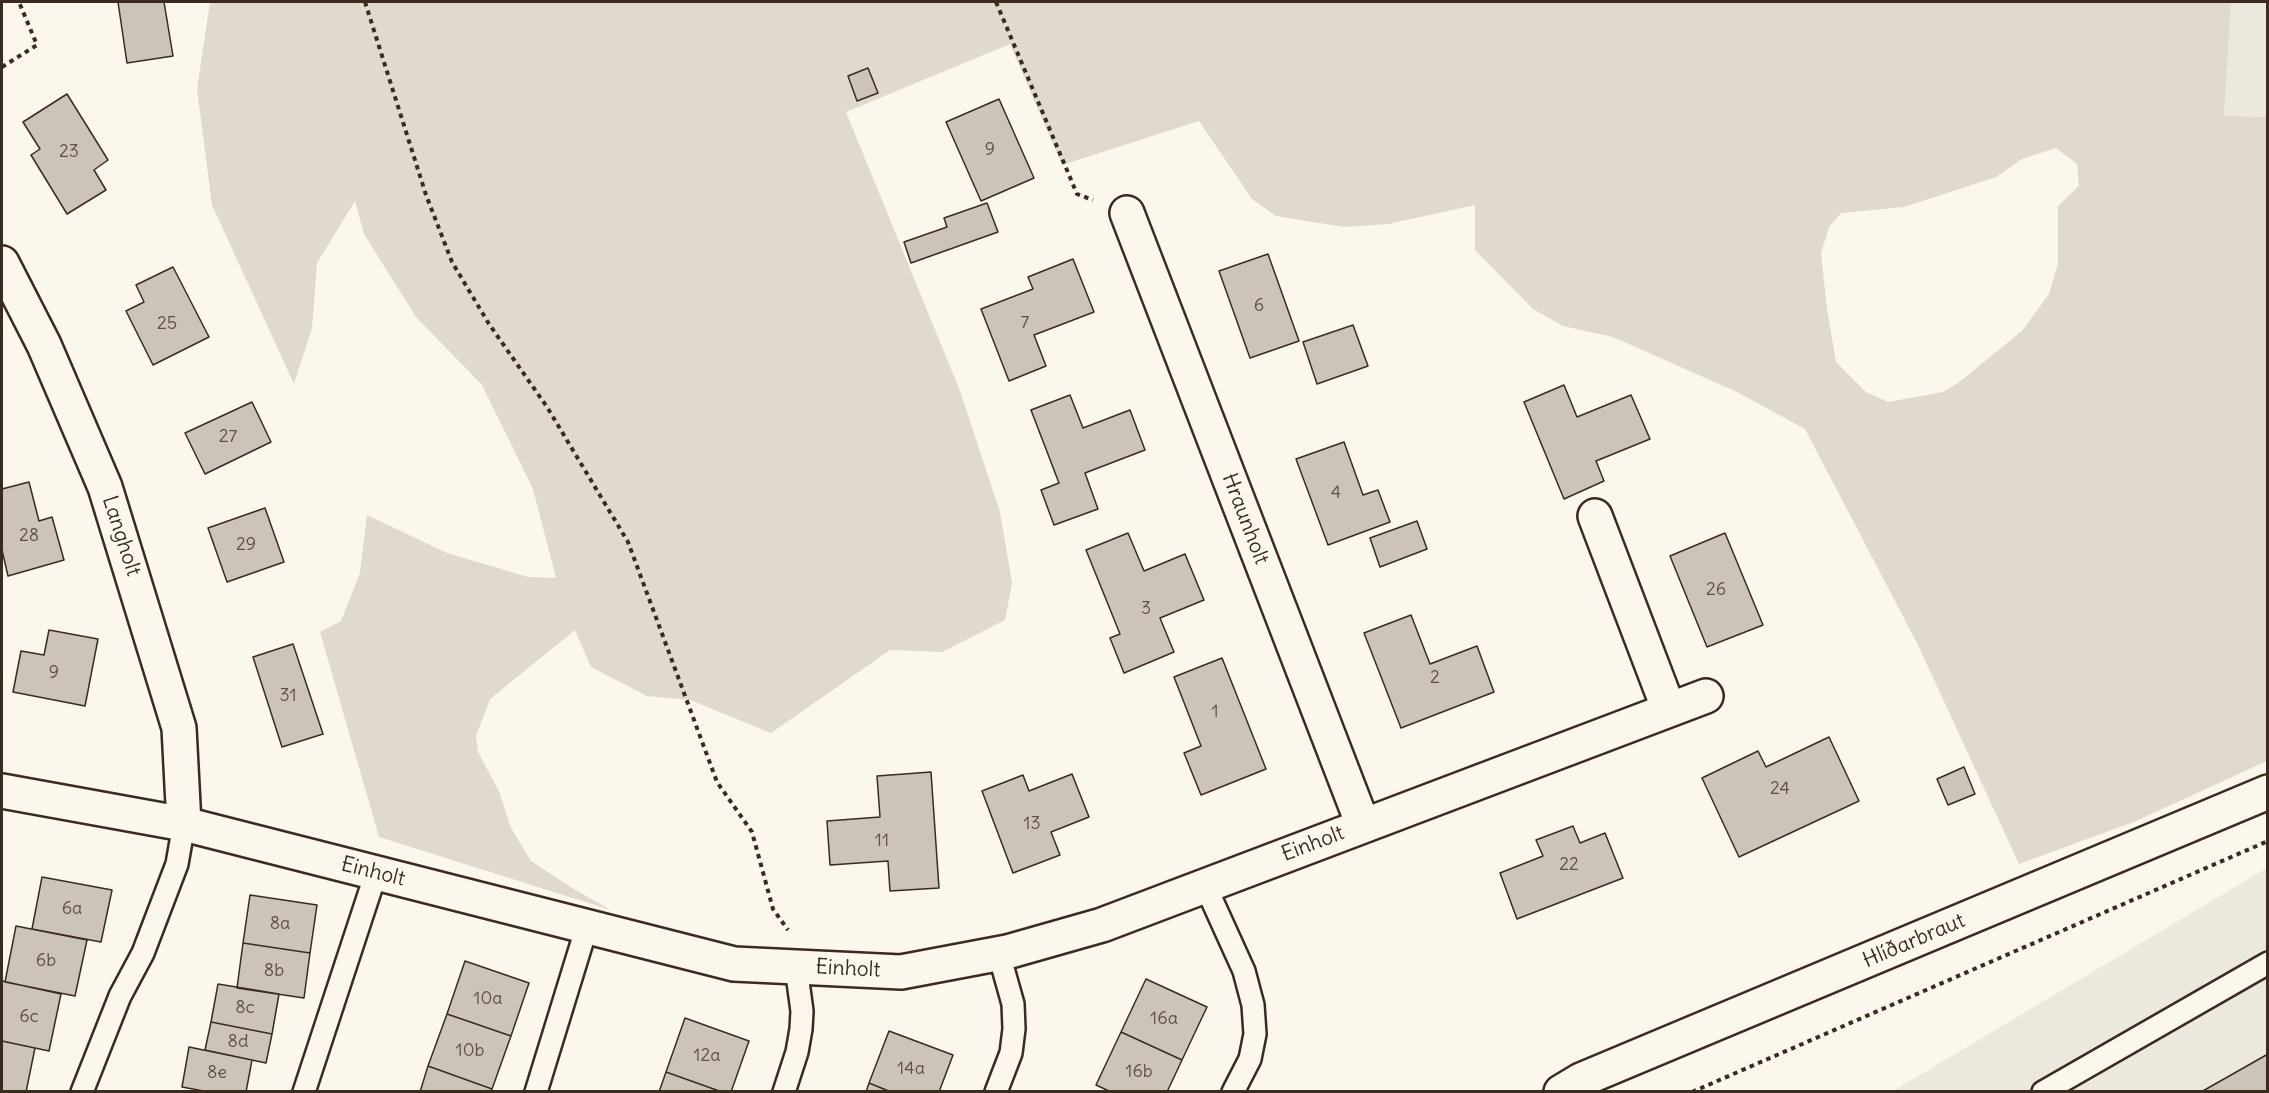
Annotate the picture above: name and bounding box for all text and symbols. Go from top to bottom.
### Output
house number: 9 [985,139,995,161]
house number: 23 [59,141,79,163]
house number: 6 [1254,295,1264,317]
house number: 7 [1021,312,1029,334]
house number: 25 [157,313,177,335]
house number: 27 [219,426,237,448]
street label: Hraunholt [1216,470,1274,568]
house number: 4 [1331,482,1341,504]
street label: Langholt [96,493,146,579]
house number: 28 [19,525,39,547]
house number: 29 [236,534,256,556]
house number: 26 [1706,579,1726,601]
house number: 3 [1141,598,1151,620]
house number: 9 [49,662,59,684]
house number: 2 [1430,667,1440,689]
house number: 31 [279,685,297,707]
house number: 1 [1211,701,1219,723]
house number: 24 [1770,778,1790,800]
house number: 13 [1023,813,1041,835]
street label: Einholt [1278,821,1348,867]
house number: 11 [875,830,889,852]
street label: Einholt [338,852,408,892]
house number: 22 [1559,854,1579,876]
house number: 6a [62,898,82,920]
street label: Hlíðarbraut [1859,908,1969,974]
house number: 8a [270,913,290,935]
house number: 6b [36,950,56,972]
street label: Einholt [815,955,881,983]
house number: 8b [264,960,284,982]
house number: 10a [473,988,503,1010]
house number: 8c [235,997,255,1019]
house number: 6c [19,1006,39,1028]
house number: 16a [1150,1008,1178,1030]
house number: 8d [228,1031,248,1053]
house number: 10b [456,1040,484,1062]
house number: 12a [693,1045,721,1067]
house number: 14a [897,1058,925,1080]
house number: 16b [1125,1061,1153,1083]
house number: 8e [207,1062,227,1084]

